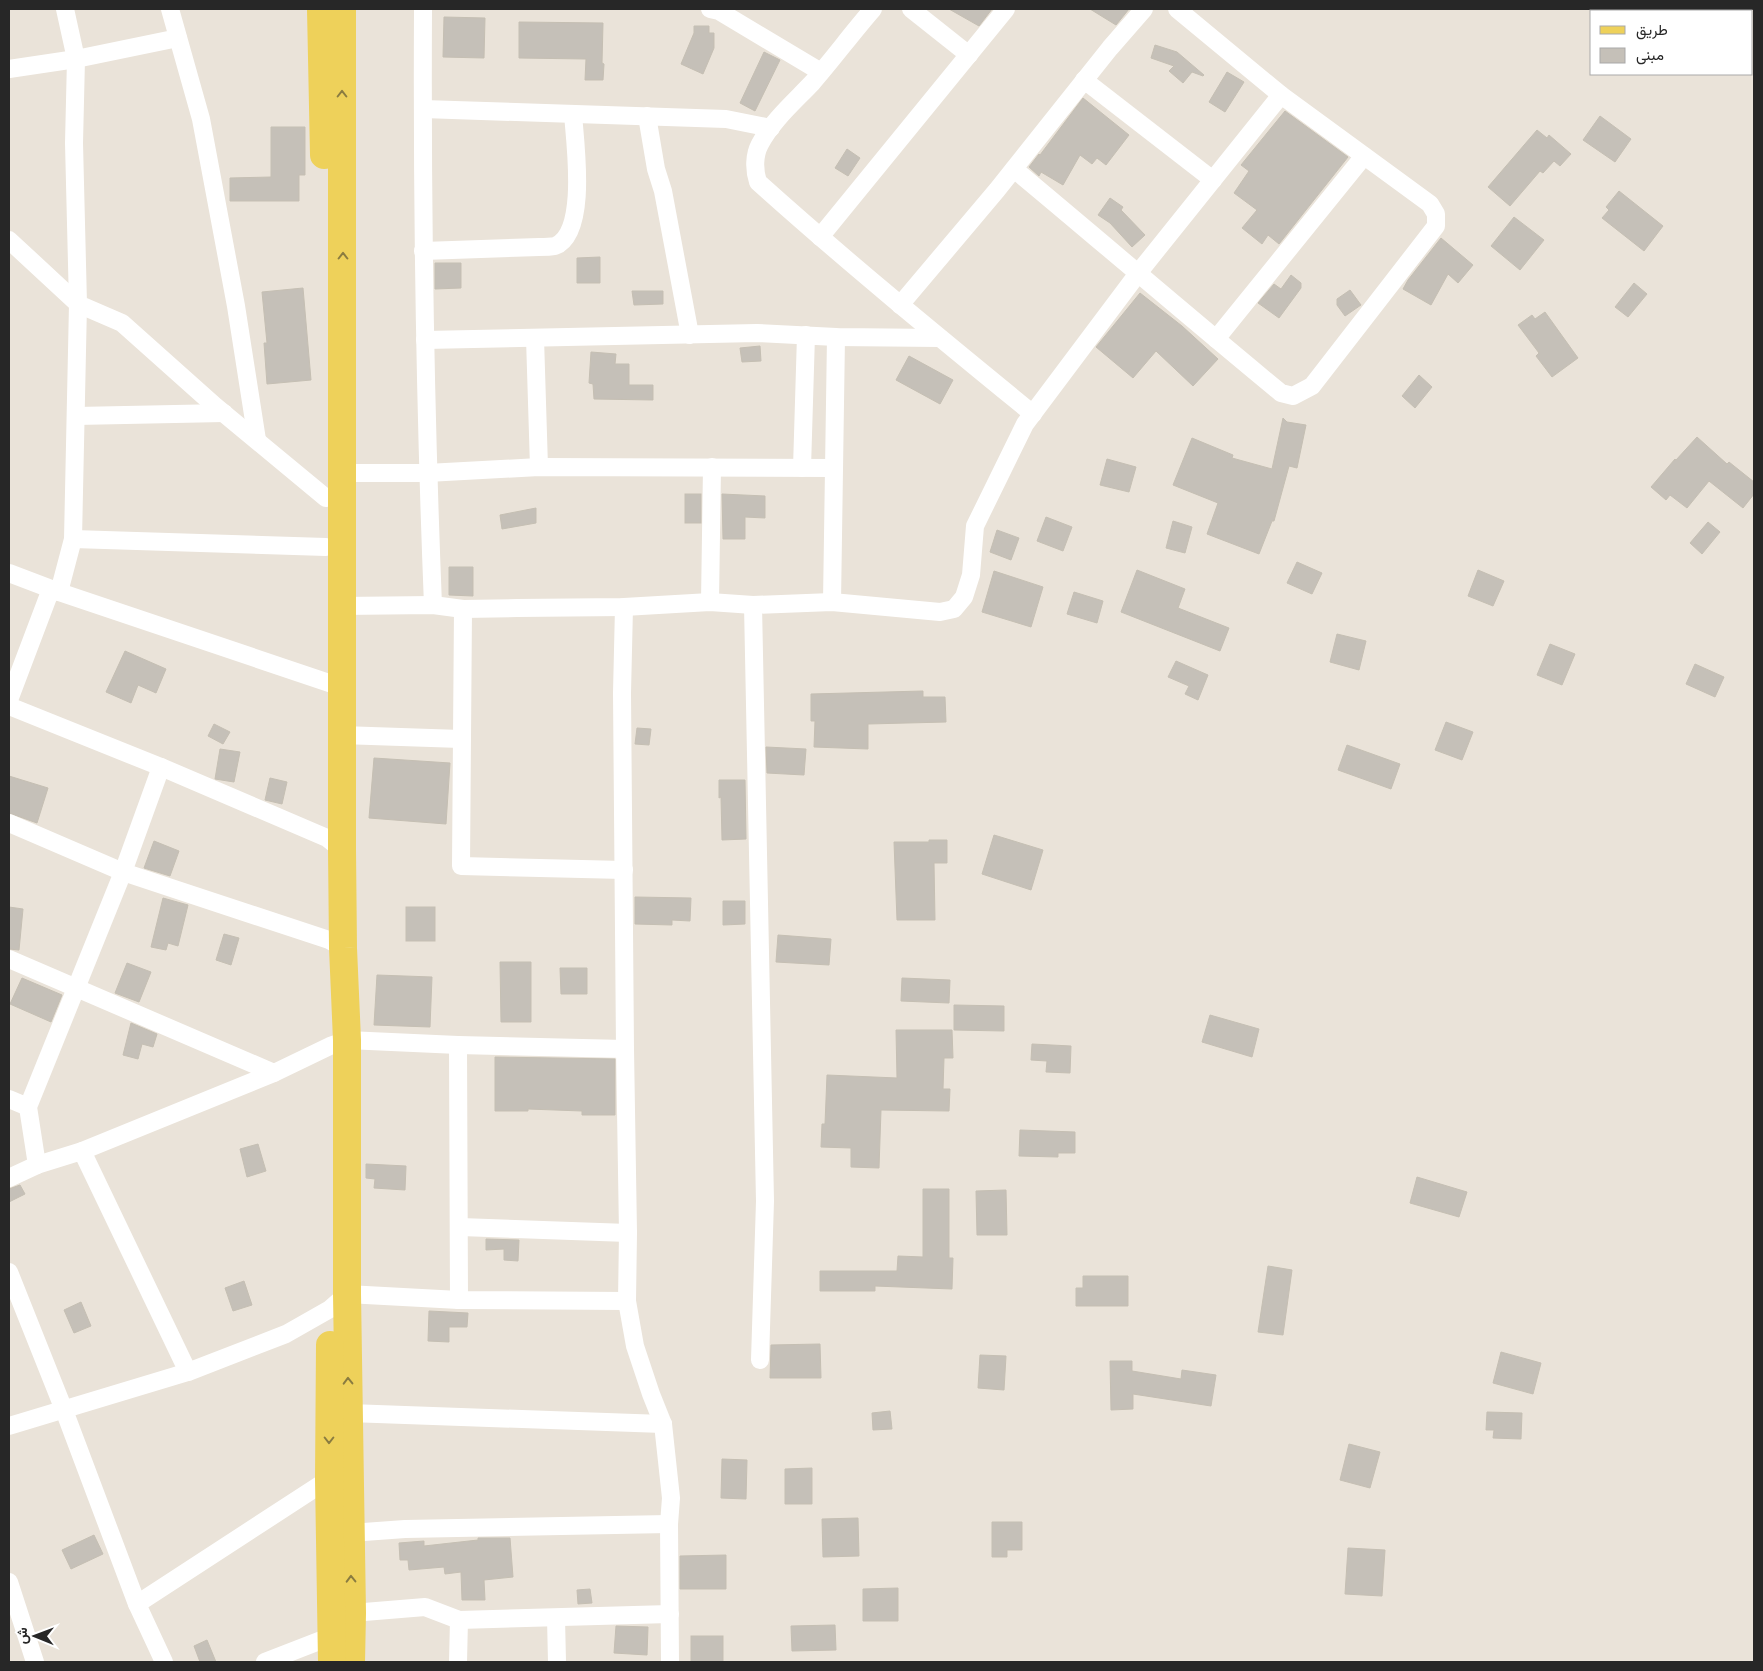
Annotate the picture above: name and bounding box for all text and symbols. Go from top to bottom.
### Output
legend [1590,10,1753,75]
text: طريق [1636,21,1668,40]
text: مبنى [1636,46,1664,65]
one-way arrow [337,89,347,97]
one-way arrow [338,252,348,260]
one-way arrow [343,1377,354,1385]
one-way arrow [324,1436,334,1444]
one-way arrow [346,1574,356,1582]
north arrow [10,1611,60,1661]
text: ش [14,1627,31,1644]

